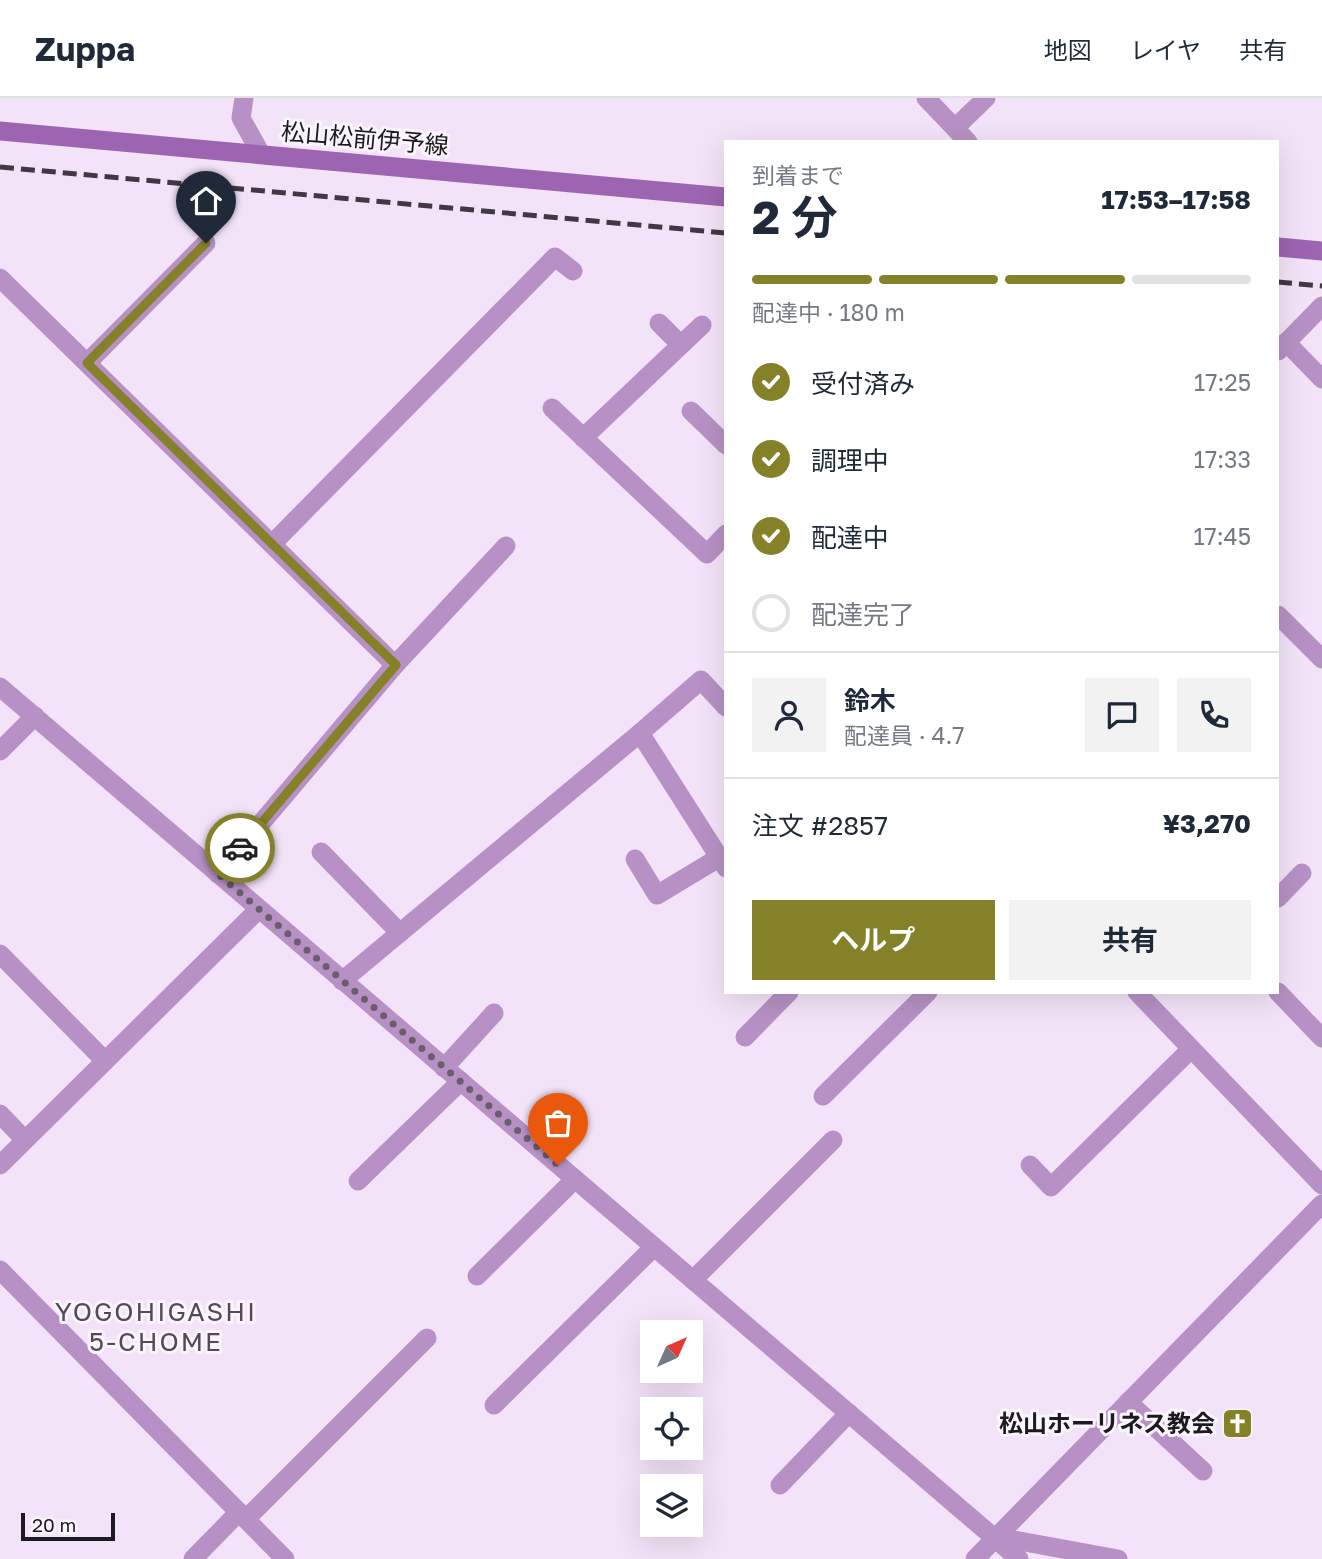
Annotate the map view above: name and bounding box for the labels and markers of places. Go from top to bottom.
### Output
pin [176,171,236,243]
pin [528,1093,588,1165]
church icon: 松山ホーリネス教会 [1221,1407,1255,1441]
place label: 松山ホーリネス教会 [999,1408,1215,1437]

